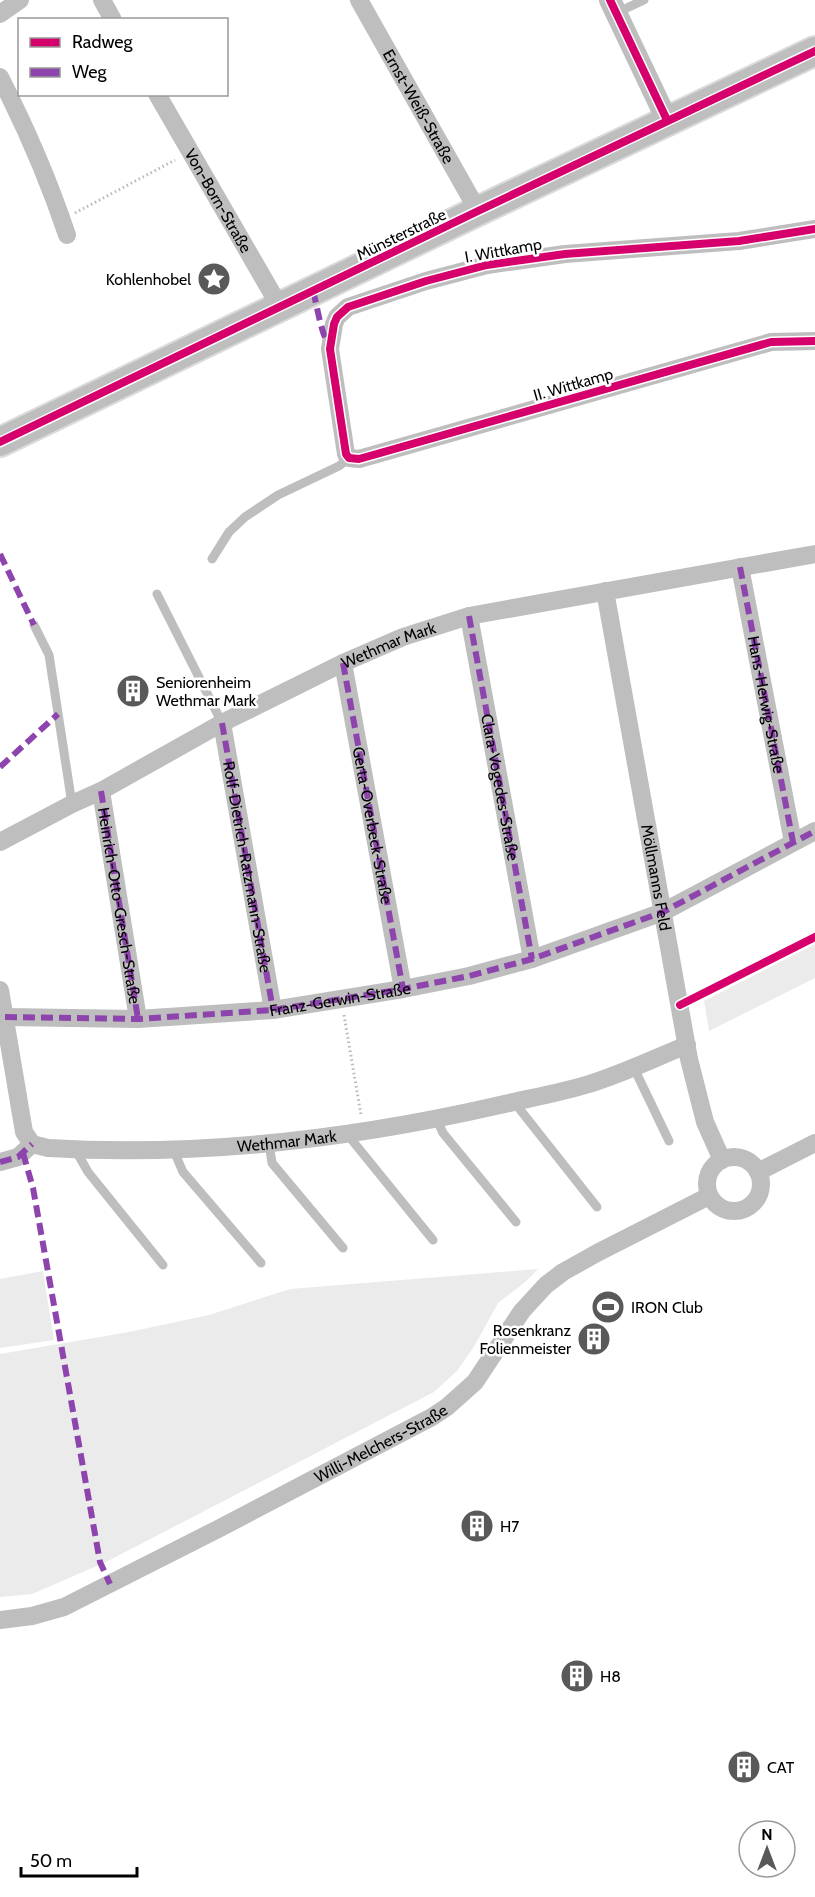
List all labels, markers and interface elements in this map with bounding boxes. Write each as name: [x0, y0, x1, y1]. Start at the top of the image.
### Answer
legend: [18, 18, 228, 96]
text: Radweg: [72, 31, 134, 53]
street label: Ernst-Weiß-Straße: [379, 46, 458, 167]
text: Weg: [72, 61, 108, 83]
street label: Von-Born-Straße: [181, 145, 256, 256]
street label: Münsterstraße: [353, 205, 449, 264]
street label: I. Wittkamp: [463, 234, 543, 267]
place icon: Kohlenhobel: [196, 261, 232, 297]
place label: Kohlenhobel: [106, 270, 191, 289]
street label: II. Wittkamp: [531, 364, 615, 405]
street label: Wethmar Mark: [338, 618, 439, 673]
street label: Hans-Herwig-Straße: [743, 634, 789, 775]
building icon: Seniorenheim Wethmar Mark: [115, 673, 151, 709]
place label: Seniorenheim Wethmar Mark: [156, 673, 257, 710]
street label: Clara-Vogedes-Straße: [477, 712, 523, 862]
street label: Gerta-Overbeck-Straße: [349, 745, 396, 906]
street label: Rolf-Dietrich-Ratzmann-Straße: [219, 760, 275, 974]
street label: Heinrich-Otto-Gresch-Straße: [94, 806, 144, 1005]
street label: Möllmanns Feld: [637, 823, 675, 932]
street label: Franz-Gerwin-Straße: [268, 979, 412, 1020]
street label: Wethmar Mark: [236, 1126, 339, 1156]
sports icon: IRON Club: [590, 1289, 626, 1325]
place label: IRON Club: [631, 1298, 703, 1317]
place label: Rosenkranz Folienmeister: [479, 1321, 572, 1358]
building icon: Rosenkranz Folienmeister: [576, 1321, 612, 1357]
street label: Willi-Melchers-Straße: [311, 1400, 451, 1487]
building icon: H7: [459, 1508, 495, 1544]
place label: H7: [500, 1517, 519, 1536]
building icon: H8: [559, 1658, 595, 1694]
place label: H8: [600, 1667, 621, 1686]
building icon: CAT: [726, 1749, 762, 1785]
place label: CAT: [767, 1758, 795, 1777]
north arrow: [737, 1819, 797, 1879]
text: N: [761, 1825, 773, 1844]
scale bar: [21, 1840, 136, 1878]
text: 50 m: [30, 1850, 72, 1872]

